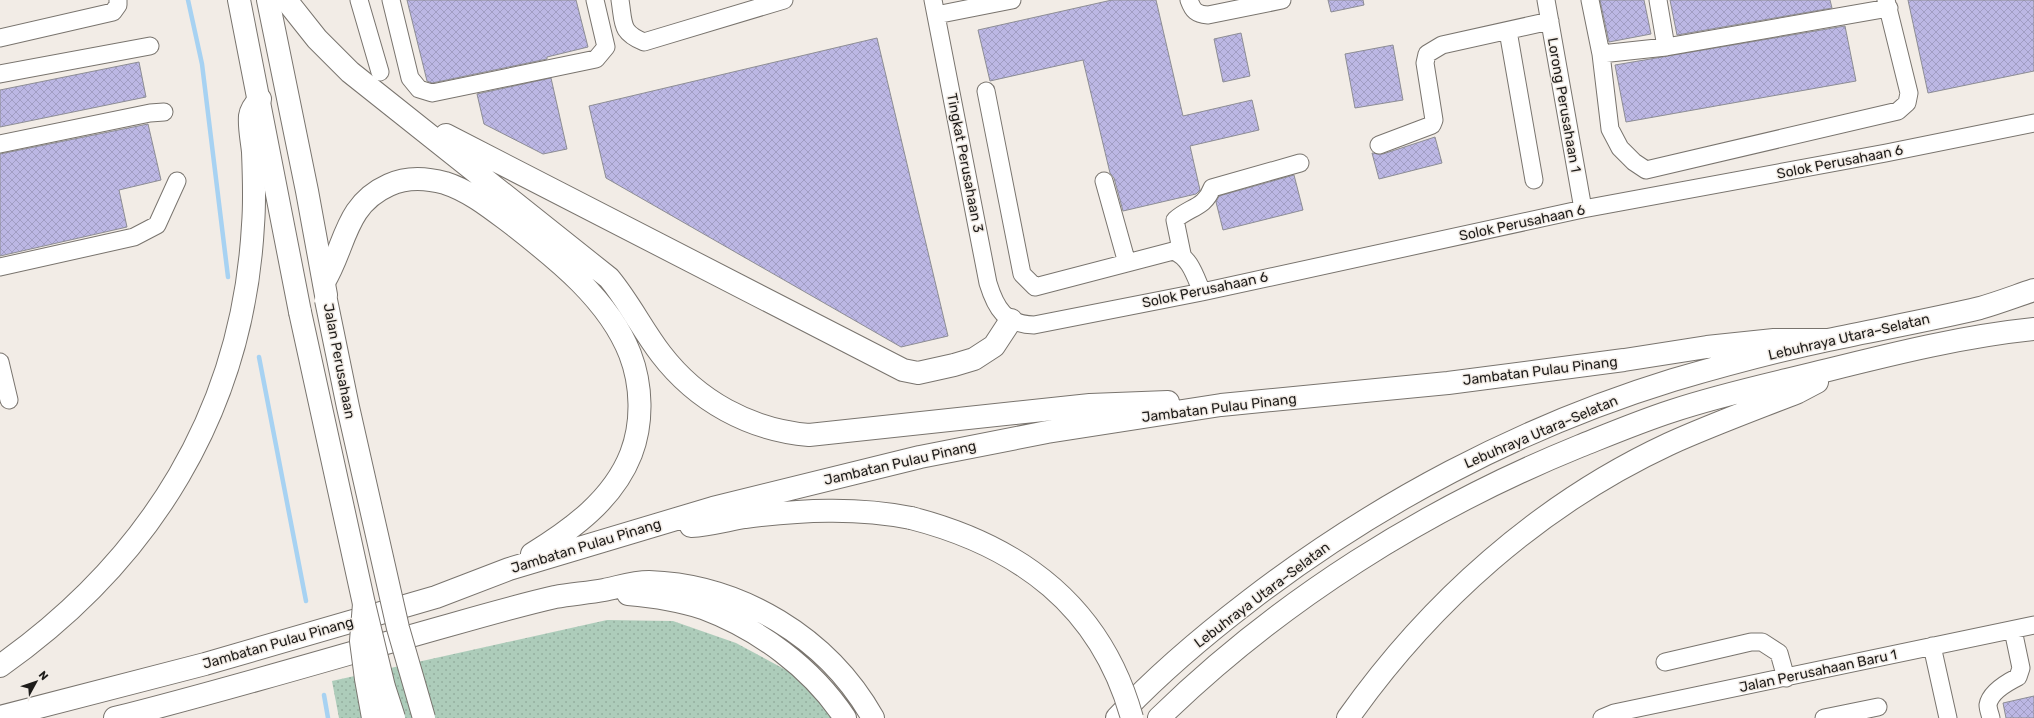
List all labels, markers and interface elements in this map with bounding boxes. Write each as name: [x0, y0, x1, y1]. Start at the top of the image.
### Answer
street label: Lorong Perusahaan 1: [1544, 36, 1584, 174]
street label: Tingkat Perusahaan 3: [943, 92, 987, 234]
street label: Solok Perusahaan 6: [1775, 141, 1905, 183]
street label: Solok Perusahaan 6: [1457, 201, 1587, 245]
street label: Solok Perusahaan 6: [1140, 268, 1270, 312]
street label: Jalan Perusahaan: [319, 302, 359, 420]
street label: Lebuhraya Utara–Selatan: [1767, 310, 1931, 364]
street label: Jambatan Pulau Pinang: [1462, 353, 1618, 389]
street label: Jambatan Pulau Pinang: [1141, 390, 1297, 426]
street label: Lebuhraya Utara–Selatan: [1462, 392, 1620, 472]
street label: Jambatan Pulau Pinang: [822, 437, 978, 489]
street label: Jambatan Pulau Pinang: [509, 515, 663, 577]
street label: Lebuhraya Utara–Selatan: [1191, 538, 1333, 652]
street label: Jambatan Pulau Pinang: [201, 613, 355, 673]
street label: Jalan Perusahaan Baru 1: [1737, 646, 1899, 696]
north arrow: [16, 662, 56, 702]
text: N: [36, 669, 51, 683]

